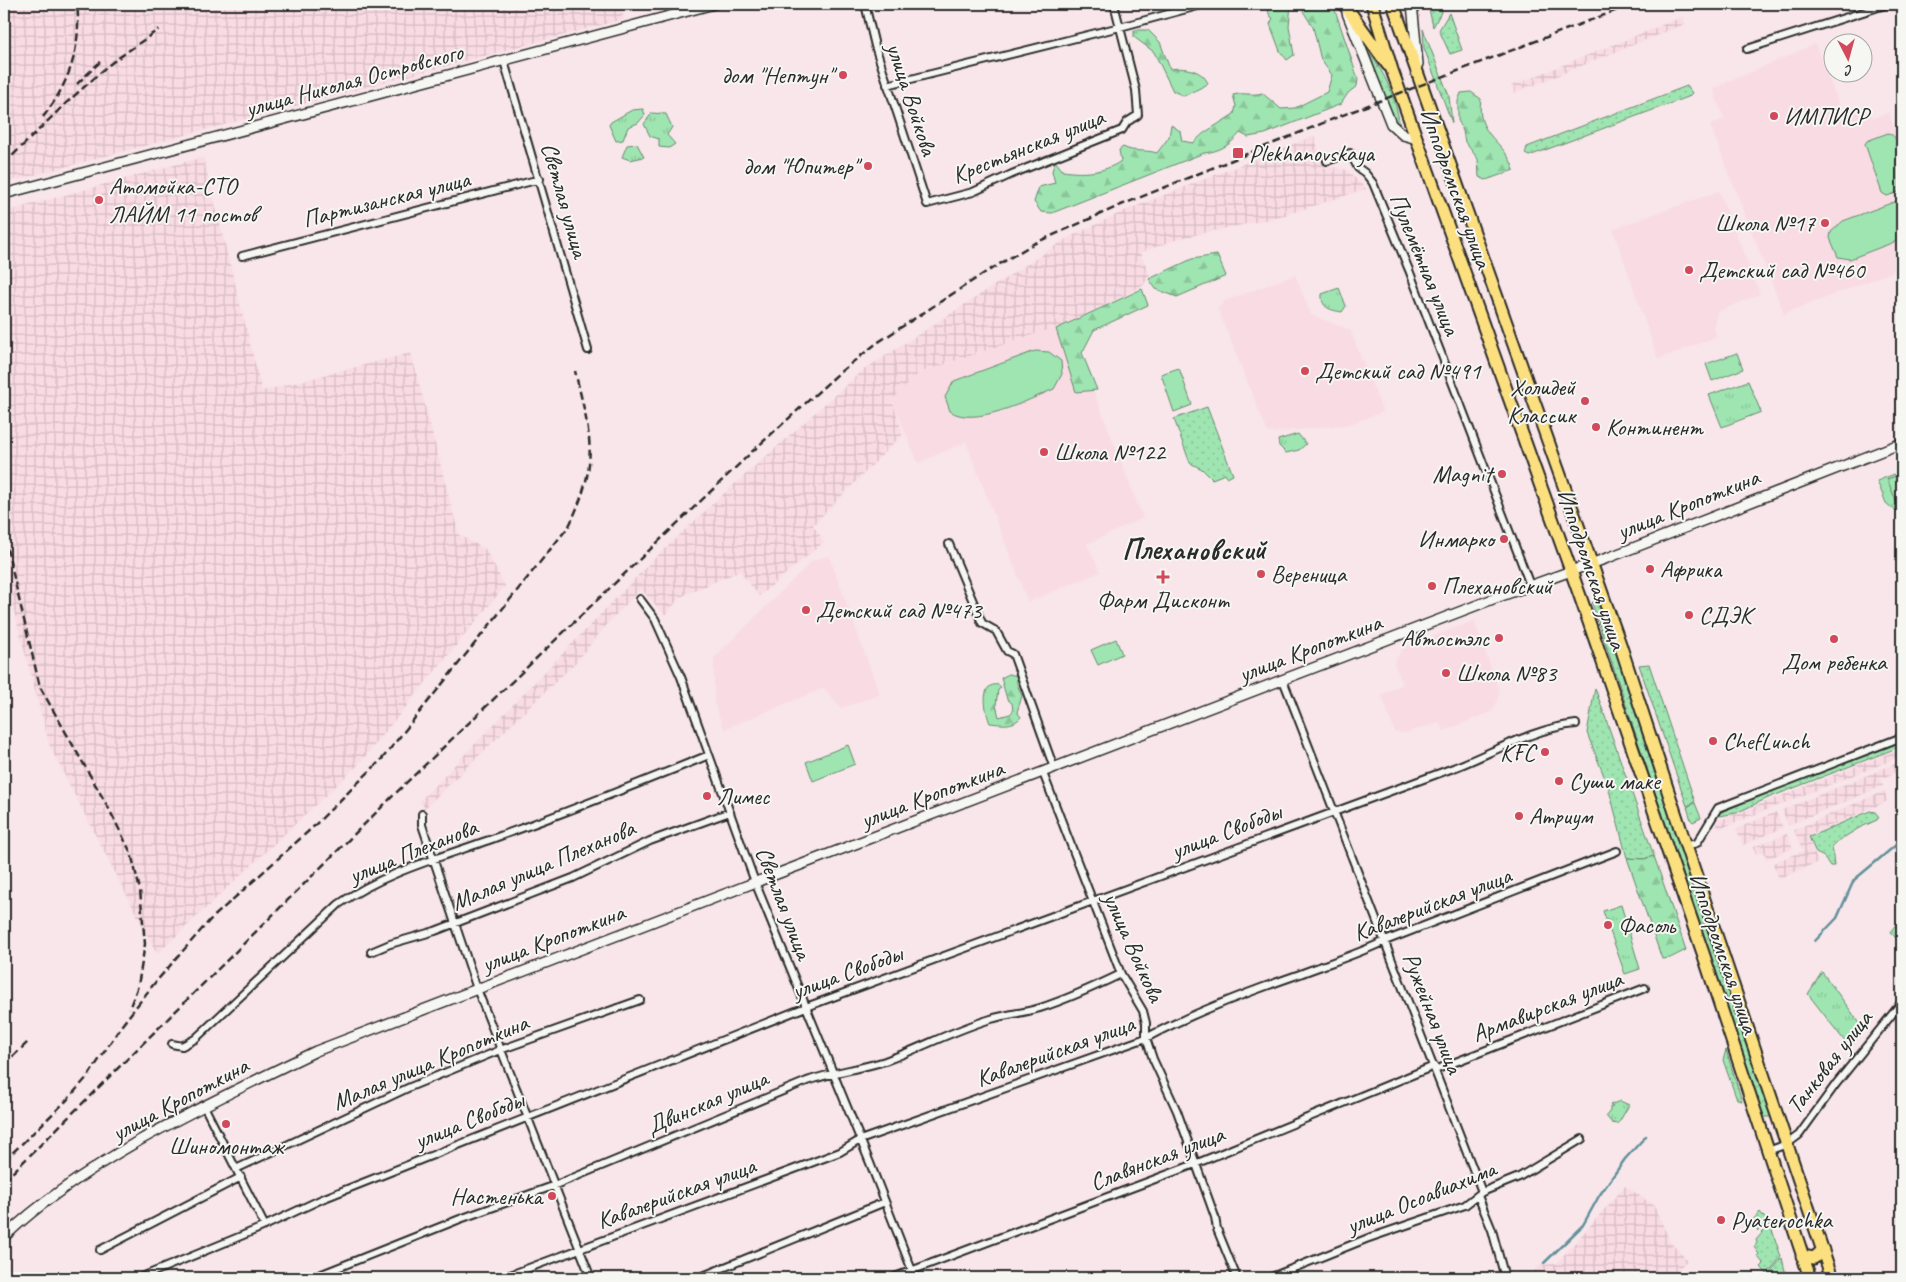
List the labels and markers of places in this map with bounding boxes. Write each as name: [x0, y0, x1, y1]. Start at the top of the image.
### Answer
place label: дом "Нептун": [721, 60, 838, 90]
marker: дом "Нептун": [837, 69, 849, 81]
place label: ИМПИСР: [1784, 101, 1872, 131]
marker: ИМПИСР: [1768, 110, 1780, 122]
place label: Plekhanovskaya: [1249, 138, 1375, 168]
marker: Plekhanovskaya: [1231, 146, 1245, 160]
place label: дом "Юпитер": [743, 151, 863, 181]
marker: дом "Юпитер": [862, 160, 874, 172]
place label: Атомойка-СТО ЛАЙМ 11 постов: [109, 171, 262, 229]
marker: Атомойка-СТО ЛАЙМ 11 постов: [93, 194, 105, 206]
place label: Школа №17: [1715, 208, 1816, 238]
marker: Школа №17: [1819, 217, 1831, 229]
place label: Детский сад №460: [1699, 255, 1867, 285]
marker: Детский сад №460: [1683, 264, 1695, 276]
place label: Детский сад №491: [1315, 356, 1482, 386]
marker: Детский сад №491: [1299, 365, 1311, 377]
place label: Холидей Классик: [1507, 372, 1577, 430]
marker: Холидей Классик: [1579, 395, 1591, 407]
place label: Континент: [1606, 412, 1704, 442]
marker: Континент: [1590, 421, 1602, 433]
place label: Школа №122: [1054, 437, 1167, 467]
marker: Школа №122: [1038, 446, 1050, 458]
place label: Magnit: [1432, 459, 1495, 489]
marker: Magnit: [1496, 468, 1508, 480]
place label: Инмарко: [1418, 524, 1497, 554]
marker: Инмарко: [1498, 533, 1510, 545]
place label: Африка: [1660, 554, 1723, 584]
place label: Вереница: [1271, 559, 1348, 589]
marker: Африка: [1644, 563, 1656, 575]
marker: Вереница: [1255, 568, 1267, 580]
marker: Фарм Дисконт: [1157, 571, 1169, 583]
place label: Плехановский: [1442, 571, 1554, 601]
marker: Плехановский: [1426, 580, 1438, 592]
place label: Фарм Дисконт: [1097, 585, 1230, 615]
place label: Детский сад №473: [816, 595, 984, 625]
place label: СДЭК: [1699, 600, 1757, 630]
marker: Детский сад №473: [800, 604, 812, 616]
marker: СДЭК: [1683, 609, 1695, 621]
place label: Автостэлс: [1401, 623, 1491, 653]
marker: Автостэлс: [1493, 632, 1505, 644]
marker: Дом ребенка: [1828, 633, 1840, 645]
place label: Дом ребенка: [1782, 647, 1888, 677]
place label: Школа №83: [1456, 658, 1558, 688]
marker: Школа №83: [1440, 667, 1452, 679]
place label: ChefLunch: [1723, 726, 1811, 756]
marker: ChefLunch: [1707, 735, 1719, 747]
place label: KFC: [1500, 737, 1537, 767]
marker: KFC: [1539, 746, 1551, 758]
place label: Суши маке: [1569, 766, 1662, 796]
marker: Суши маке: [1553, 775, 1565, 787]
place label: Лимес: [717, 781, 771, 811]
marker: Лимес: [701, 790, 713, 802]
place label: Атриум: [1529, 801, 1593, 831]
marker: Атриум: [1513, 810, 1525, 822]
place label: Фасоль: [1618, 910, 1677, 940]
marker: Фасоль: [1602, 919, 1614, 931]
marker: Шиномонтаж: [220, 1118, 232, 1130]
place label: Шиномонтаж: [169, 1131, 286, 1161]
place label: Настенька: [451, 1181, 544, 1211]
marker: Настенька: [546, 1190, 558, 1202]
place label: Pyaterochka: [1731, 1205, 1834, 1235]
marker: Pyaterochka: [1715, 1214, 1727, 1226]

